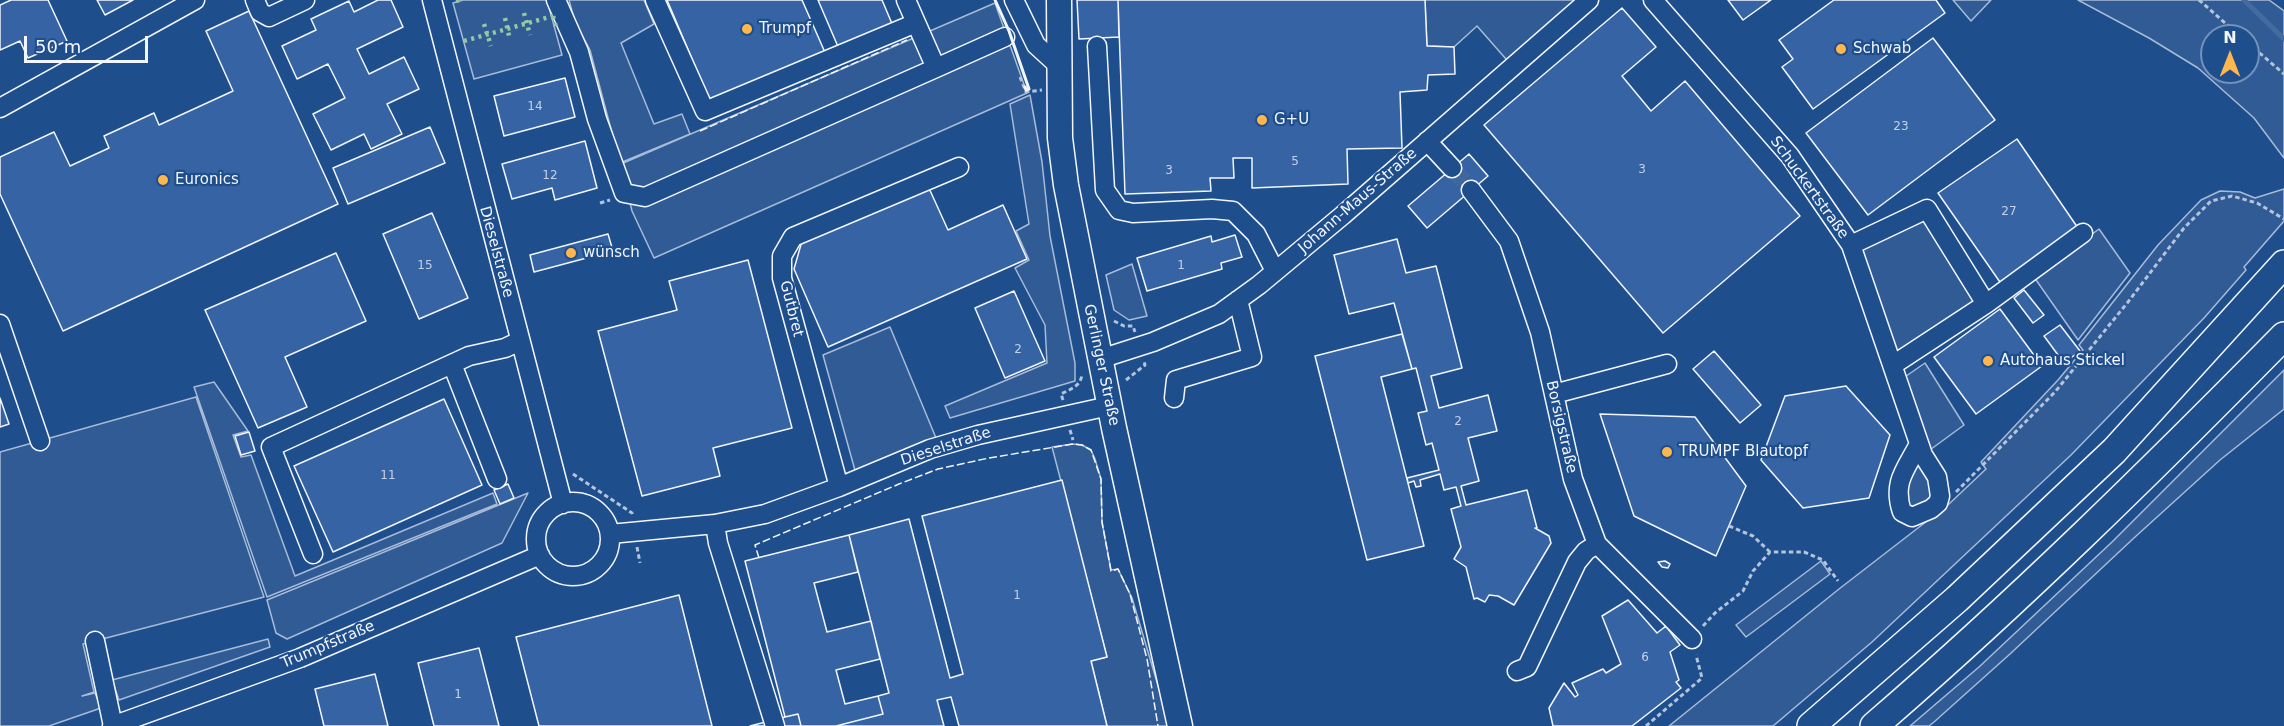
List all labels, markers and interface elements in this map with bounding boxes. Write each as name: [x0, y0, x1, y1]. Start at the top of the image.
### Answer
place label: Trumpf: [759, 20, 811, 38]
marker: Trumpf: [740, 22, 754, 36]
scale bar: [27, 24, 152, 62]
north arrow: [2200, 24, 2260, 84]
text: N: [2223, 28, 2237, 47]
text: 50 m: [35, 36, 81, 57]
place label: Schwab: [1853, 40, 1911, 58]
marker: Schwab: [1834, 42, 1848, 56]
house number: 14: [527, 100, 543, 114]
place label: G+U: [1274, 111, 1309, 129]
marker: G+U: [1255, 113, 1269, 127]
house number: 23: [1893, 120, 1909, 134]
street label: Schuckertstraße: [1766, 133, 1852, 243]
street label: Johann-Maus-Straße: [1295, 145, 1421, 257]
house number: 5: [1291, 155, 1299, 169]
house number: 3: [1638, 163, 1646, 177]
house number: 3: [1165, 164, 1173, 178]
house number: 12: [542, 169, 558, 183]
place label: Euronics: [175, 171, 239, 189]
marker: Euronics: [156, 173, 170, 187]
street label: Dieselstraße: [475, 204, 517, 300]
house number: 27: [2001, 205, 2017, 219]
place label: wünsch: [583, 244, 640, 262]
marker: wünsch: [564, 246, 578, 260]
house number: 15: [417, 259, 433, 273]
house number: 1: [1177, 259, 1185, 273]
street label: Gutbret: [775, 279, 807, 339]
street label: Gerlinger Straße: [1079, 302, 1123, 428]
house number: 2: [1014, 343, 1022, 357]
place label: Autohaus Stickel: [2000, 352, 2125, 370]
marker: Autohaus Stickel: [1981, 354, 1995, 368]
street label: Borsigstraße: [1542, 379, 1580, 475]
house number: 2: [1454, 415, 1462, 429]
street label: Dieselstraße: [899, 424, 993, 470]
place label: TRUMPF Blautopf: [1679, 443, 1808, 461]
marker: TRUMPF Blautopf: [1660, 445, 1674, 459]
house number: 11: [380, 469, 396, 483]
house number: 1: [1013, 589, 1021, 603]
street label: Trumpfstraße: [279, 617, 377, 673]
house number: 6: [1641, 651, 1649, 665]
house number: 1: [454, 688, 462, 702]

